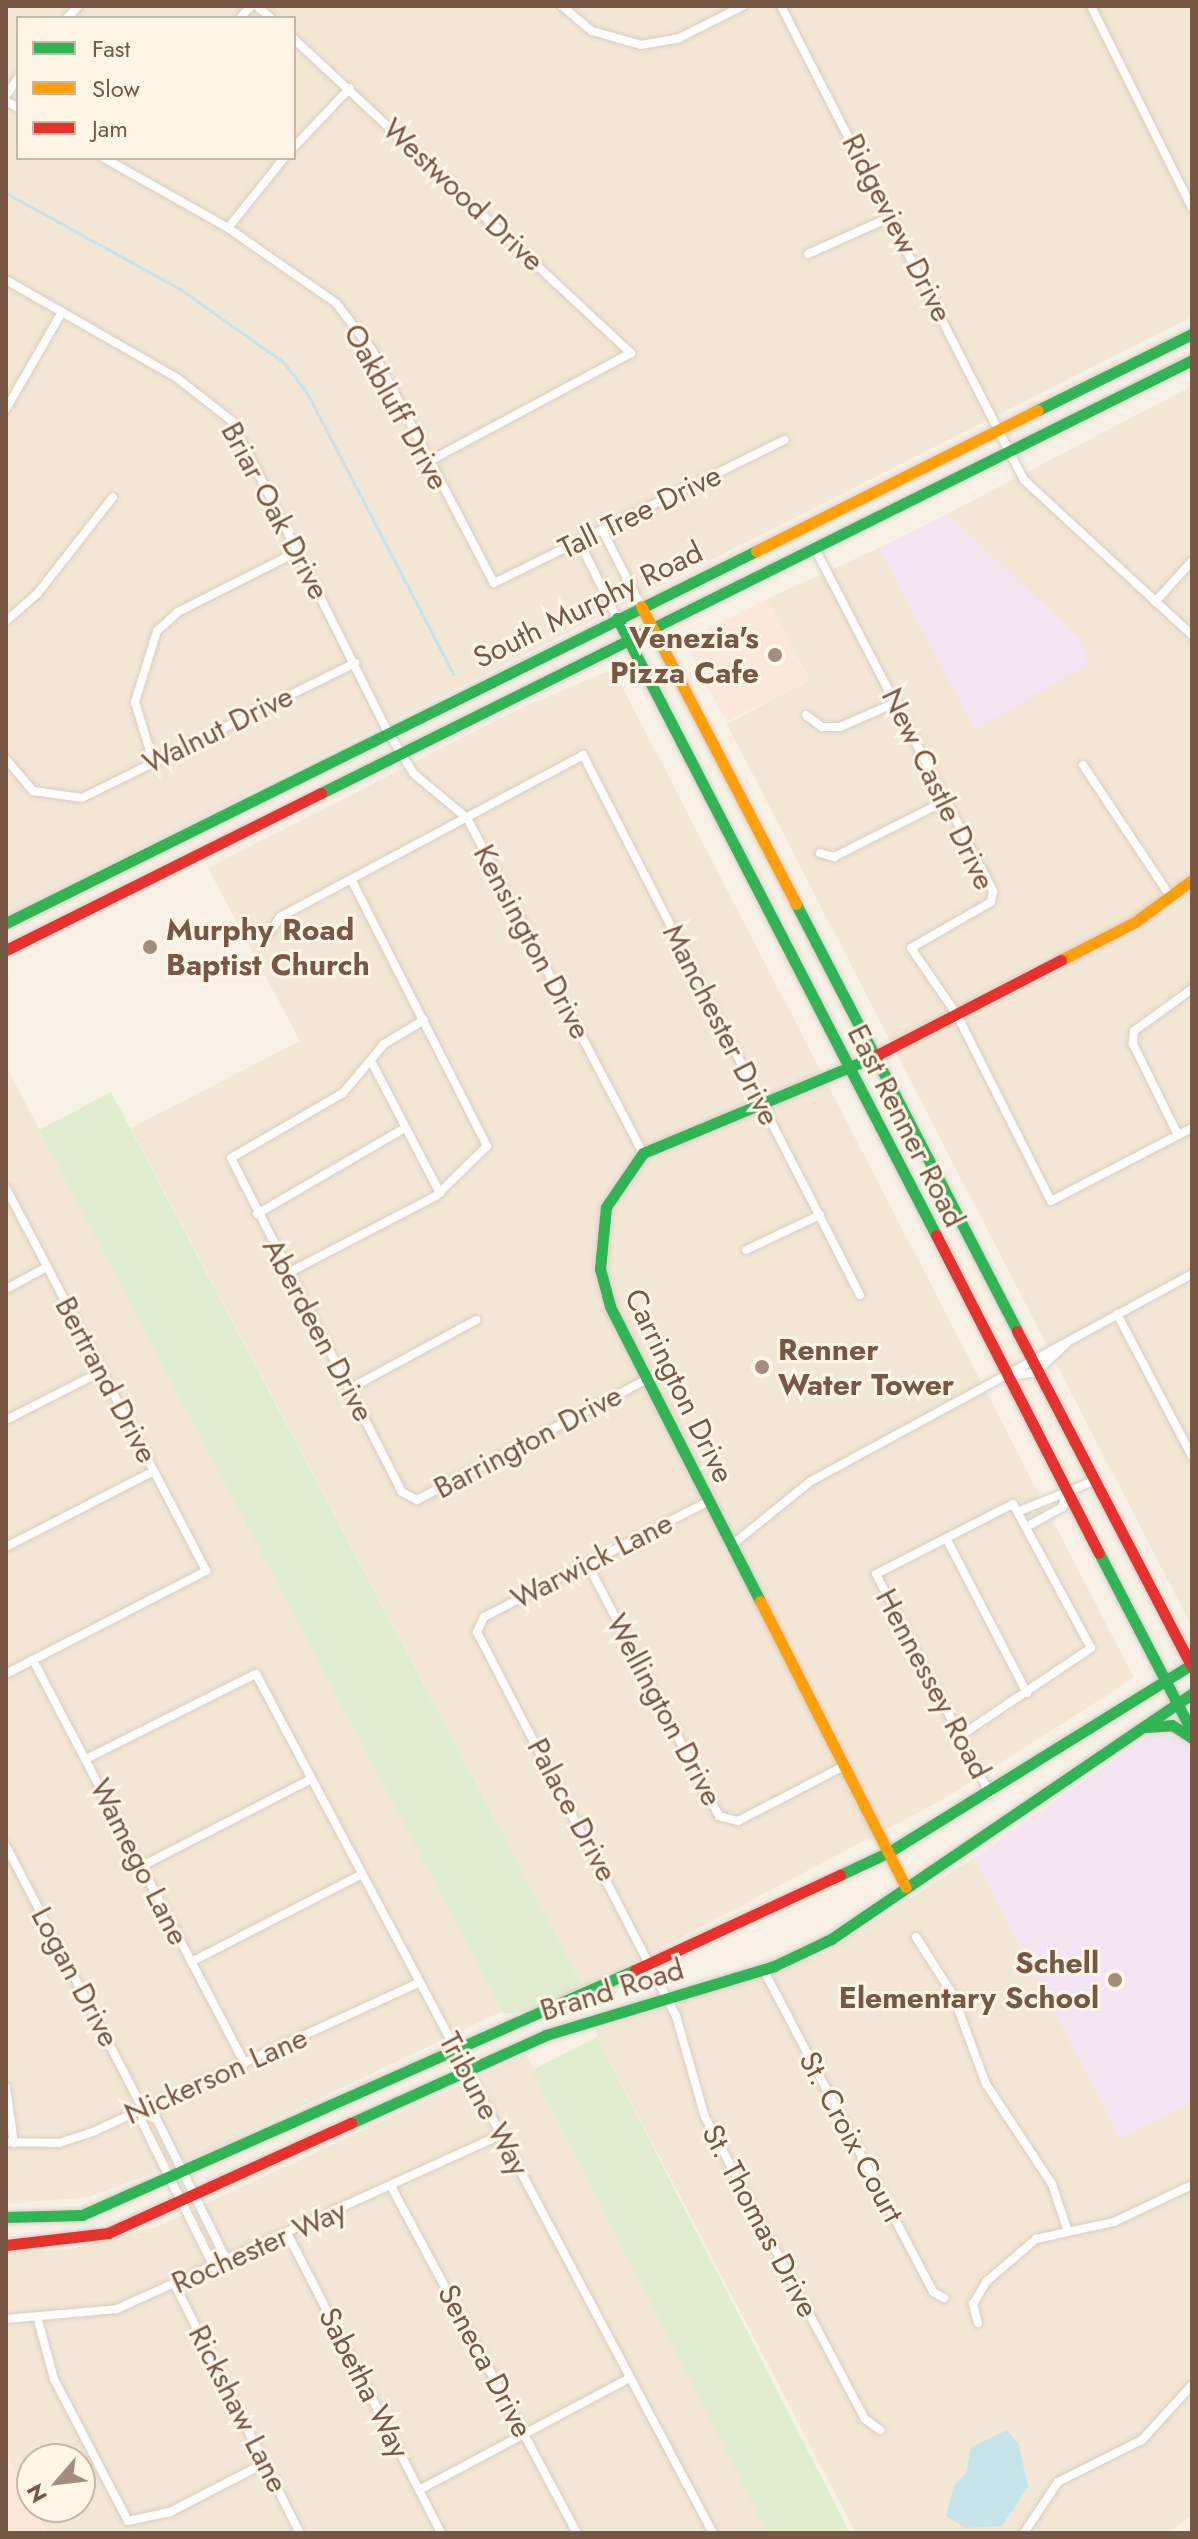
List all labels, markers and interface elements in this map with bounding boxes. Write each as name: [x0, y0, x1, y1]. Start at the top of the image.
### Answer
legend: [16, 16, 296, 160]
text: Fast: [92, 31, 130, 66]
text: Slow: [92, 71, 140, 106]
text: Jam: [92, 111, 128, 146]
street label: Westwood Drive: [375, 111, 551, 279]
street label: Ridgeview Drive: [834, 128, 960, 328]
street label: Oakbluff Drive: [336, 318, 456, 496]
street label: Briar Oak Drive: [213, 416, 337, 606]
street label: Tall Tree Drive: [553, 457, 727, 567]
street label: South Murphy Road: [468, 534, 708, 676]
place label: Venezia's Pizza Cafe: [610, 620, 759, 690]
marker: Venezia's Pizza Cafe: [766, 646, 784, 664]
street label: Walnut Drive: [137, 678, 299, 782]
street label: New Castle Drive: [874, 682, 1002, 896]
street label: Kensington Drive: [466, 839, 598, 1045]
place label: Murphy Road Baptist Church: [166, 912, 370, 982]
street label: Manchester Drive: [655, 918, 787, 1132]
marker: Murphy Road Baptist Church: [141, 938, 159, 956]
street label: East Renner Road: [839, 1019, 973, 1233]
street label: Aberdeen Drive: [255, 1232, 381, 1428]
street label: Carrington Drive: [617, 1283, 741, 1489]
street label: Bertrand Drive: [47, 1291, 165, 1469]
place label: Renner Water Tower: [778, 1332, 954, 1402]
marker: Renner Water Tower: [753, 1358, 771, 1376]
street label: Barrington Drive: [428, 1377, 628, 1507]
street label: Warwick Lane: [505, 1505, 679, 1617]
street label: Hennessey Road: [868, 1583, 998, 1785]
street label: Wellington Drive: [598, 1608, 730, 1812]
street label: Palace Drive: [519, 1732, 625, 1888]
street label: Wamego Lane: [82, 1773, 196, 1951]
street label: Logan Drive: [23, 1901, 127, 2053]
place label: Schell Elementary School: [839, 1945, 1099, 2016]
street label: Brand Road: [536, 1951, 688, 2029]
marker: Schell Elementary School: [1106, 1971, 1124, 1989]
street label: Nickerson Lane: [119, 2020, 313, 2132]
street label: Tribune Way: [431, 2026, 537, 2182]
street label: St. Croix Court: [791, 2046, 911, 2228]
street label: St. Thomas Drive: [694, 2118, 826, 2324]
street label: Rochester Way: [166, 2193, 352, 2301]
street label: Seneca Drive: [430, 2279, 540, 2443]
street label: Sabetha Way: [311, 2302, 417, 2464]
street label: Rickshaw Lane: [180, 2319, 296, 2499]
north arrow: [16, 2443, 96, 2523]
text: N: [18, 2478, 55, 2509]

